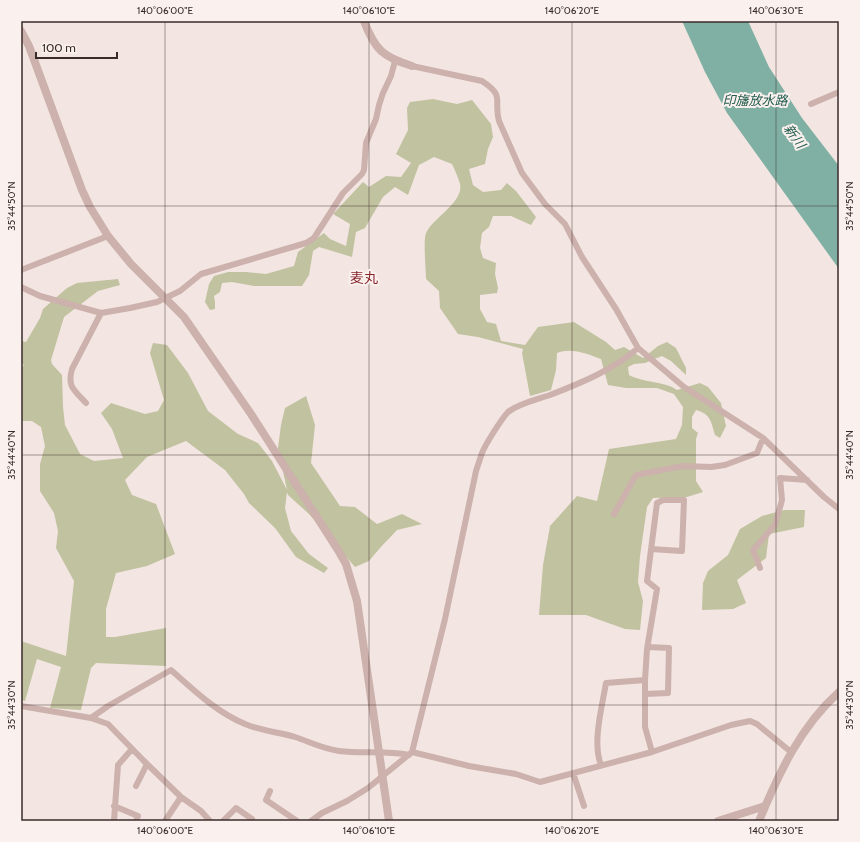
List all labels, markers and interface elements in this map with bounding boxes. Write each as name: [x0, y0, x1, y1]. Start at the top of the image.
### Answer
text: 140°06'00"E: [137, 4, 193, 17]
text: 140°06'10"E: [343, 4, 396, 17]
text: 140°06'20"E: [545, 4, 600, 17]
text: 140°06'30"E: [749, 4, 804, 17]
scale bar: [36, 34, 117, 60]
text: 100 m: [42, 40, 76, 55]
water label: 印旛放水路: [722, 92, 788, 108]
water label: 新川: [781, 121, 810, 153]
text: 35°44'50"N: [5, 181, 18, 231]
text: 35°44'50"N: [843, 181, 856, 231]
district label: 麦丸: [350, 269, 378, 287]
text: 35°44'40"N: [5, 430, 18, 480]
text: 35°44'40"N: [843, 430, 856, 480]
text: 35°44'30"N: [5, 680, 18, 730]
text: 35°44'30"N: [843, 680, 856, 730]
text: 140°06'00"E: [137, 824, 193, 837]
text: 140°06'10"E: [343, 824, 396, 837]
text: 140°06'20"E: [545, 824, 600, 837]
text: 140°06'30"E: [749, 824, 804, 837]

